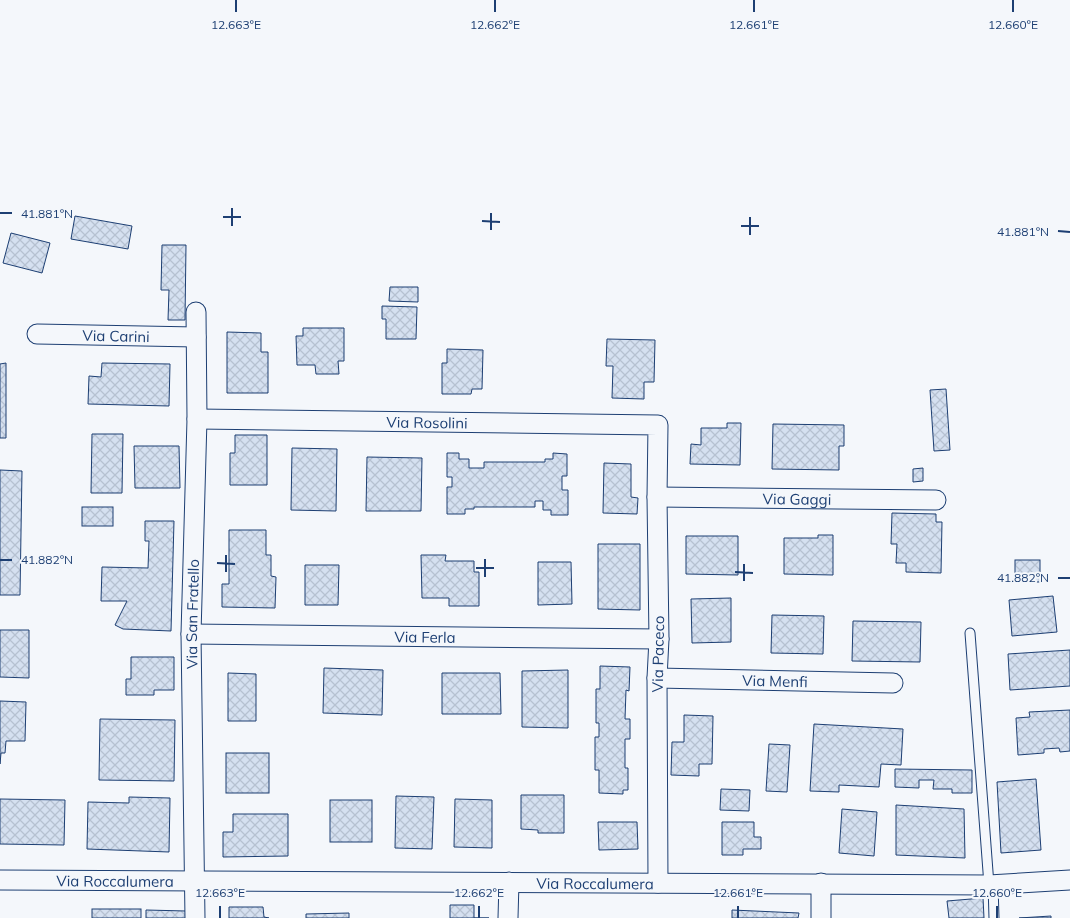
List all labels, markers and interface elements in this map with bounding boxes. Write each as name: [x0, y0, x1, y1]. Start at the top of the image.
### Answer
text: 12.663°E: [211, 17, 261, 32]
text: 12.662°E: [470, 17, 520, 32]
text: 12.661°E: [729, 17, 779, 32]
text: 12.660°E: [988, 17, 1038, 32]
text: 41.881°N: [21, 206, 73, 221]
text: 41.881°N: [997, 224, 1049, 239]
street label: Via Carini: [82, 325, 150, 346]
street label: Via Rosolini: [386, 412, 468, 432]
street label: Via Gaggi: [763, 489, 831, 508]
text: 41.882°N: [21, 552, 73, 567]
street label: Via San Fratello: [181, 559, 203, 669]
text: 41.882°N: [997, 570, 1049, 585]
street label: Via Paceco: [648, 616, 668, 692]
street label: Via Ferla: [394, 627, 456, 646]
street label: Via Menfi: [742, 670, 808, 691]
street label: Via Roccalumera: [56, 871, 174, 890]
street label: Via Roccalumera: [536, 873, 654, 893]
text: 12.663°E: [195, 885, 245, 900]
text: 12.662°E: [454, 885, 504, 900]
text: 12.661°E: [713, 885, 763, 900]
text: 12.660°E: [972, 885, 1022, 900]

